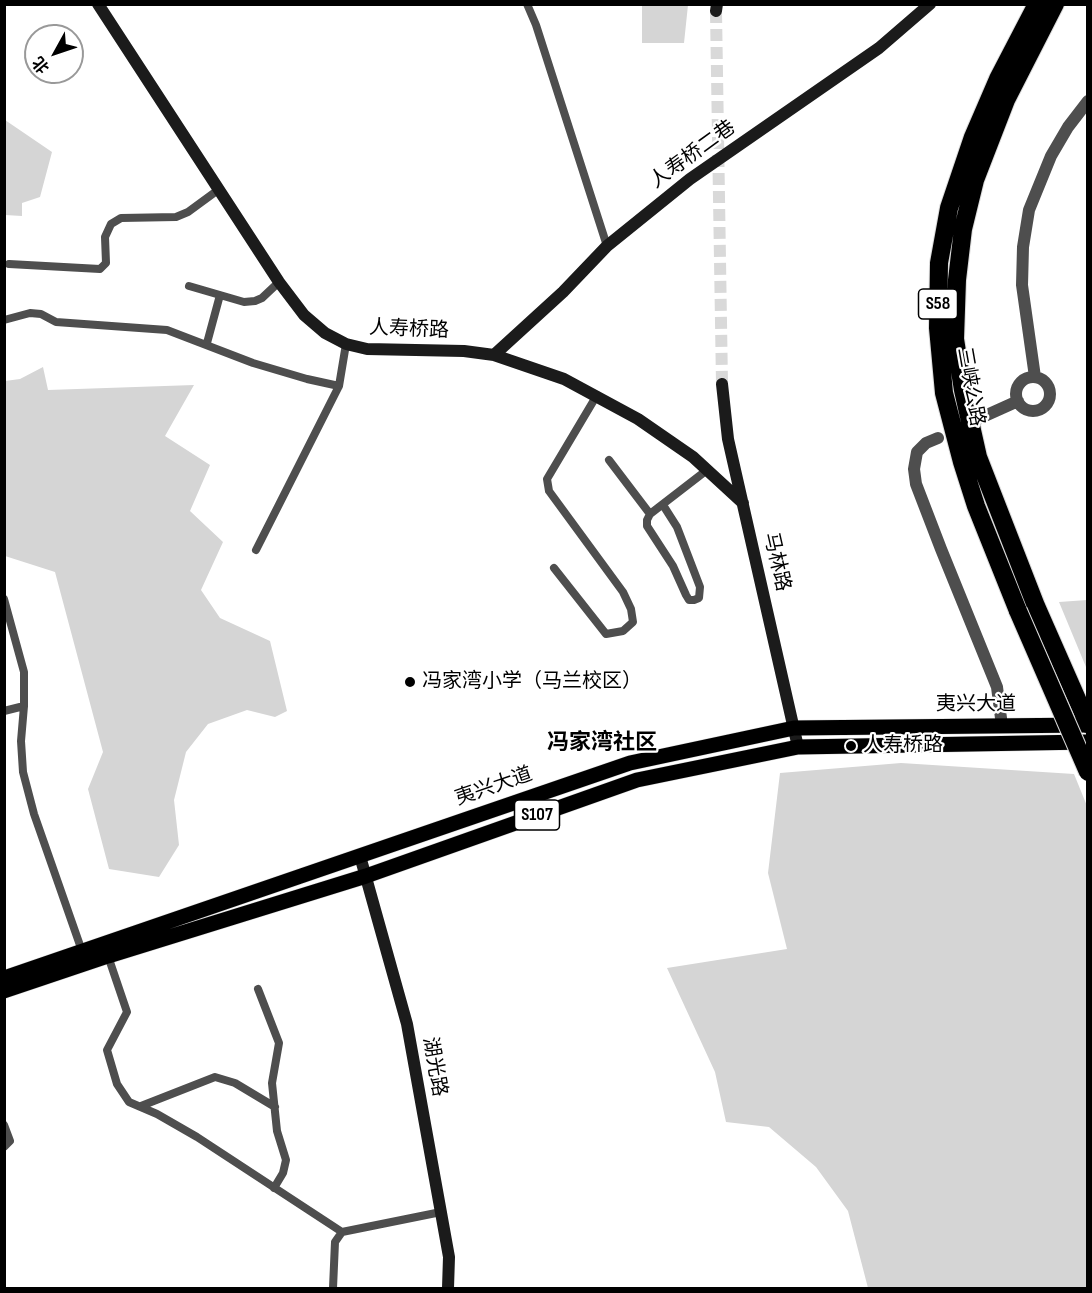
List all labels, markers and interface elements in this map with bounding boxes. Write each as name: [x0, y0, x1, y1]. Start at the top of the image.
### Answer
north arrow: [24, 24, 84, 84]
text: 北: [29, 52, 54, 77]
street label: 人寿桥二巷: [645, 116, 741, 194]
road number: S58: [918, 289, 958, 319]
street label: 人寿桥路: [369, 317, 449, 343]
street label: 三峡公路: [951, 346, 989, 428]
street label: 马林路: [758, 530, 794, 594]
place label: 冯家湾小学（马兰校区）: [422, 670, 642, 694]
marker: 冯家湾小学（马兰校区）: [403, 675, 417, 689]
street label: 夷兴大道: [936, 693, 1016, 717]
district label: 冯家湾社区: [547, 730, 657, 756]
place label: 人寿桥路: [863, 734, 943, 758]
marker: 人寿桥路: [844, 739, 858, 753]
street label: 夷兴大道: [452, 763, 536, 811]
road number: S107: [514, 800, 560, 830]
street label: 湖光路: [417, 1035, 451, 1099]

